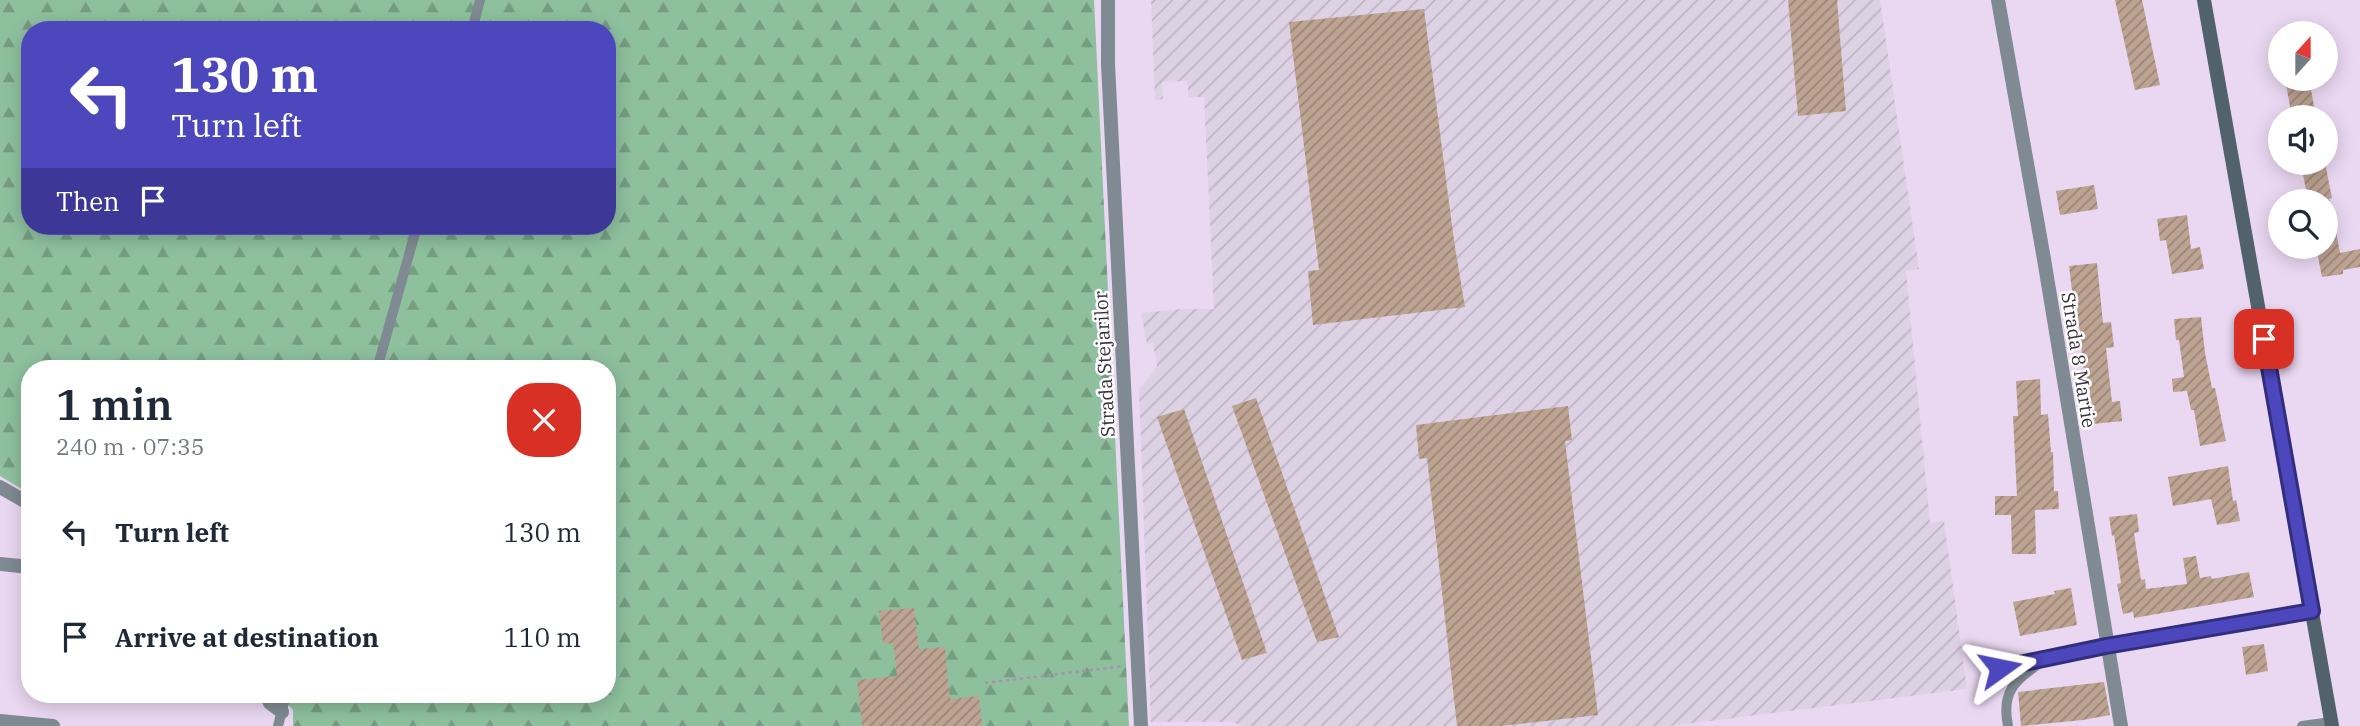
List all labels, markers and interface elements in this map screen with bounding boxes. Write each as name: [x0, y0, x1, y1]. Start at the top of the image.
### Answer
north arrow: [2268, 21, 2338, 91]
map controls: [2268, 21, 2338, 259]
text: 130 m: [171, 42, 318, 105]
icon: left: [56, 49, 147, 140]
text: Turn left: [171, 104, 302, 146]
button: sound: [2268, 105, 2338, 175]
icon: arrive: [134, 182, 172, 220]
text: Then: [56, 184, 120, 218]
button: search: [2268, 189, 2338, 259]
street label: Strada Stejarilor: [1088, 290, 1120, 438]
street label: Strada 8 Martie: [2056, 290, 2102, 430]
pin: [2234, 309, 2294, 369]
icon: arrive: [2245, 320, 2283, 358]
text: 1 min: [56, 377, 173, 432]
button: close: [507, 383, 581, 457]
text: 240 m · 07:35: [56, 431, 205, 461]
icon: left: [56, 513, 94, 551]
text: Turn left: [115, 515, 229, 549]
text: 130 m: [503, 515, 581, 549]
icon: arrive: [56, 618, 94, 656]
text: Arrive at destination: [115, 620, 379, 654]
text: 110 m: [503, 620, 581, 654]
position arrow: [1963, 631, 2037, 705]

